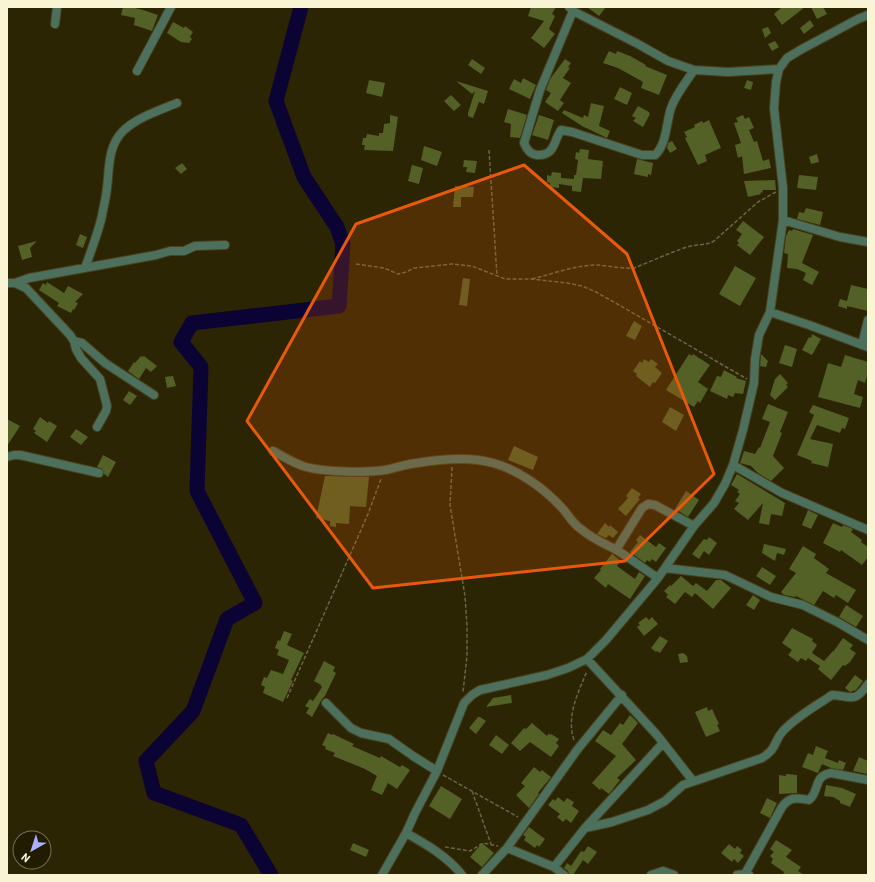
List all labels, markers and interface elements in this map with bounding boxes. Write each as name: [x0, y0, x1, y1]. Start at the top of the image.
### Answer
north arrow: [12, 830, 52, 870]
text: N: [18, 851, 32, 866]

